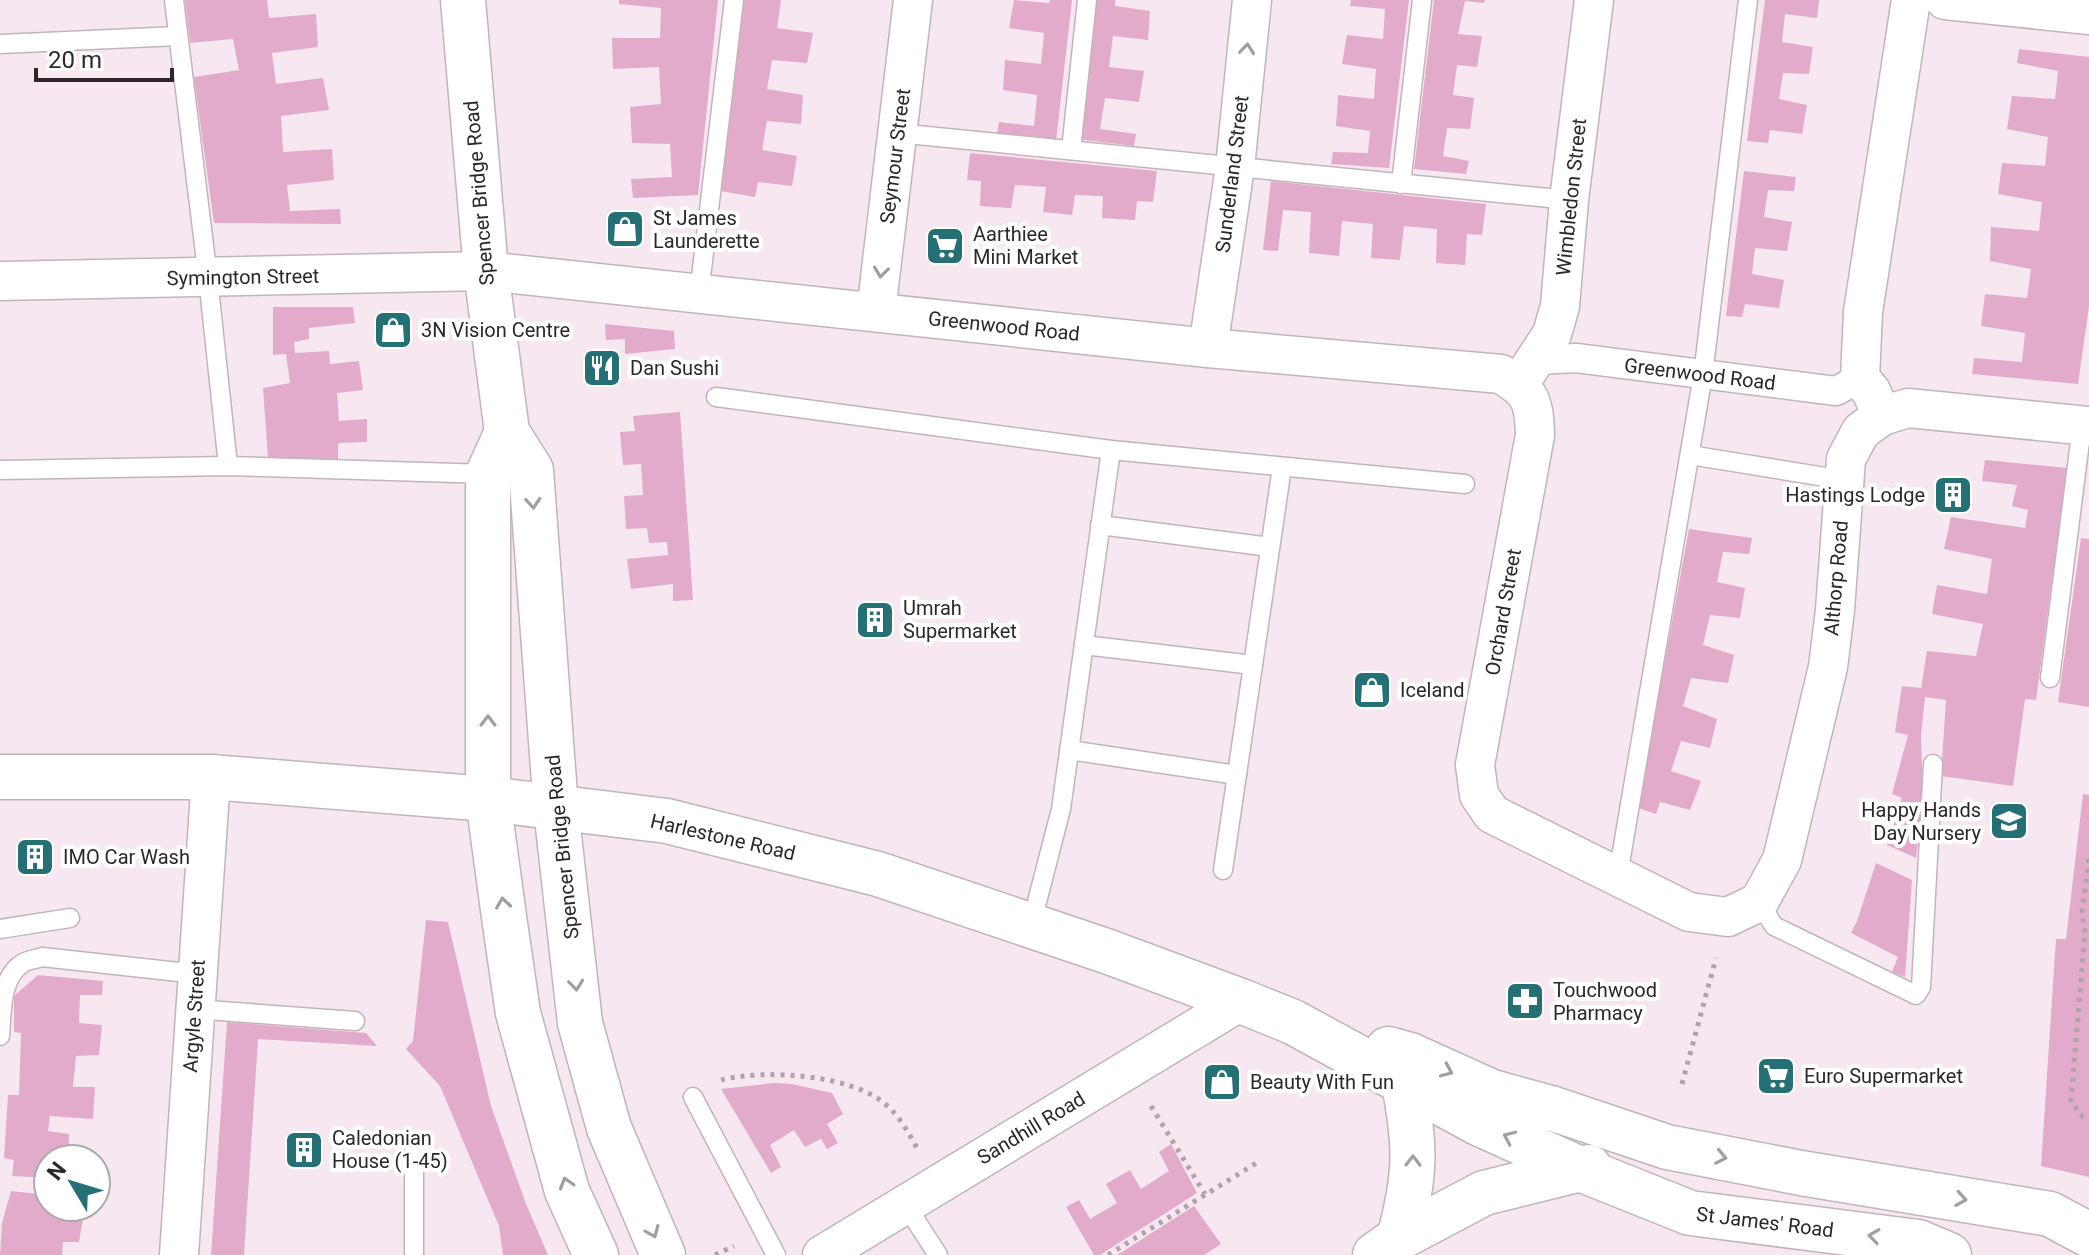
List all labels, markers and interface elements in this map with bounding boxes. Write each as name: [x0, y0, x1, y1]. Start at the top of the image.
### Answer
scale bar: [36, 32, 172, 82]
one-way arrow: [1238, 42, 1255, 55]
text: 20 m: [48, 46, 102, 74]
street label: Seymour Street: [875, 87, 915, 225]
street label: Sunderland Street: [1210, 94, 1254, 254]
street label: Spencer Bridge Road: [459, 99, 499, 287]
street label: Wimbledon Street: [1551, 117, 1591, 277]
place label: St James Launderette: [653, 206, 760, 253]
shop icon: St James Launderette: [604, 208, 646, 250]
place label: Aarthiee Mini Market: [973, 222, 1078, 269]
supermarket icon: Aarthiee Mini Market: [924, 225, 966, 267]
street label: Symington Street: [167, 264, 319, 290]
one-way arrow: [873, 265, 890, 279]
street label: Greenwood Road: [927, 306, 1081, 346]
shop icon: 3N Vision Centre: [372, 309, 414, 351]
place label: 3N Vision Centre: [421, 318, 570, 342]
restaurant icon: Dan Sushi: [581, 347, 623, 389]
street label: Greenwood Road: [1623, 353, 1777, 395]
place label: Dan Sushi: [630, 356, 719, 380]
building icon: Hastings Lodge: [1932, 474, 1974, 516]
place label: Hastings Lodge: [1785, 483, 1925, 507]
one-way arrow: [524, 497, 541, 510]
street label: Althorp Road: [1819, 519, 1853, 637]
street label: Orchard Street: [1480, 547, 1526, 677]
place label: Umrah Supermarket: [903, 596, 1017, 643]
building icon: Umrah Supermarket: [854, 599, 896, 641]
shop icon: Iceland: [1351, 669, 1393, 711]
place label: Iceland: [1400, 678, 1465, 702]
one-way arrow: [479, 714, 497, 727]
street label: Spencer Bridge Road: [540, 753, 584, 941]
place label: Happy Hands Day Nursery: [1861, 798, 1982, 845]
school or university icon: Happy Hands Day Nursery: [1988, 800, 2030, 842]
street label: Harlestone Road: [648, 809, 798, 865]
building icon: IMO Car Wash: [14, 836, 56, 878]
place label: IMO Car Wash: [63, 845, 190, 869]
one-way arrow: [494, 896, 511, 909]
street label: Argyle Street: [178, 959, 210, 1073]
place label: Touchwood Pharmacy: [1553, 978, 1657, 1025]
one-way arrow: [568, 979, 585, 992]
pharmacy icon: Touchwood Pharmacy: [1504, 980, 1546, 1022]
supermarket icon: Euro Supermarket: [1755, 1055, 1797, 1097]
shop icon: Beauty With Fun: [1201, 1061, 1243, 1103]
one-way arrow: [1439, 1062, 1453, 1078]
place label: Euro Supermarket: [1804, 1064, 1963, 1088]
place label: Beauty With Fun: [1250, 1070, 1394, 1094]
street label: Sandhill Road: [973, 1086, 1089, 1170]
place label: Caledonian House (1-45): [332, 1126, 448, 1173]
building icon: Caledonian House (1-45): [283, 1129, 325, 1171]
one-way arrow: [1503, 1131, 1517, 1147]
north arrow: [32, 1143, 112, 1223]
one-way arrow: [1714, 1148, 1728, 1165]
one-way arrow: [1405, 1154, 1422, 1167]
text: N: [42, 1157, 71, 1185]
one-way arrow: [559, 1177, 575, 1191]
one-way arrow: [1954, 1190, 1967, 1207]
street label: St James' Road: [1695, 1202, 1835, 1242]
one-way arrow: [644, 1224, 660, 1238]
one-way arrow: [1867, 1228, 1881, 1245]

